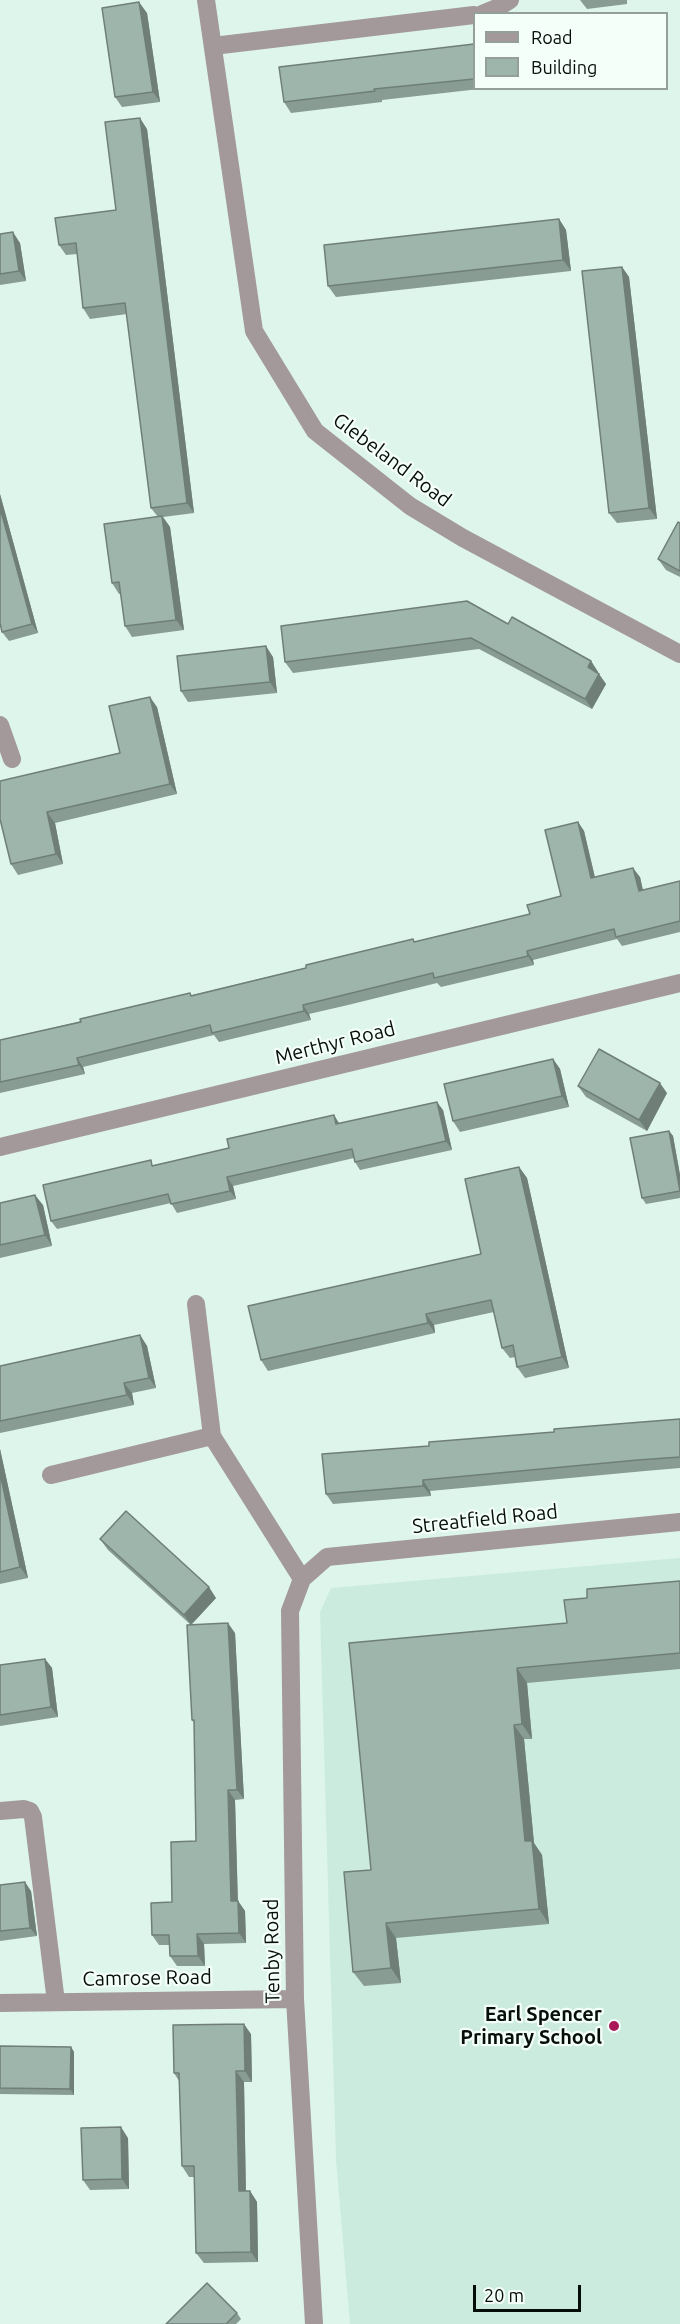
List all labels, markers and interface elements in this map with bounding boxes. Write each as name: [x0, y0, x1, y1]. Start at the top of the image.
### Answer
legend: [473, 12, 668, 90]
text: Road: [531, 27, 573, 47]
text: Building: [531, 57, 597, 77]
street label: Glebeland Road: [328, 408, 456, 512]
street label: Merthyr Road: [272, 1016, 398, 1070]
street label: Streatfield Road: [411, 1499, 559, 1539]
street label: Tenby Road: [259, 1898, 285, 2004]
street label: Camrose Road: [82, 1965, 212, 1991]
place label: Earl Spencer Primary School: [460, 2002, 602, 2049]
marker: Earl Spencer Primary School: [607, 2019, 621, 2033]
scale bar: [476, 2273, 584, 2311]
text: 20 m: [484, 2285, 524, 2305]

